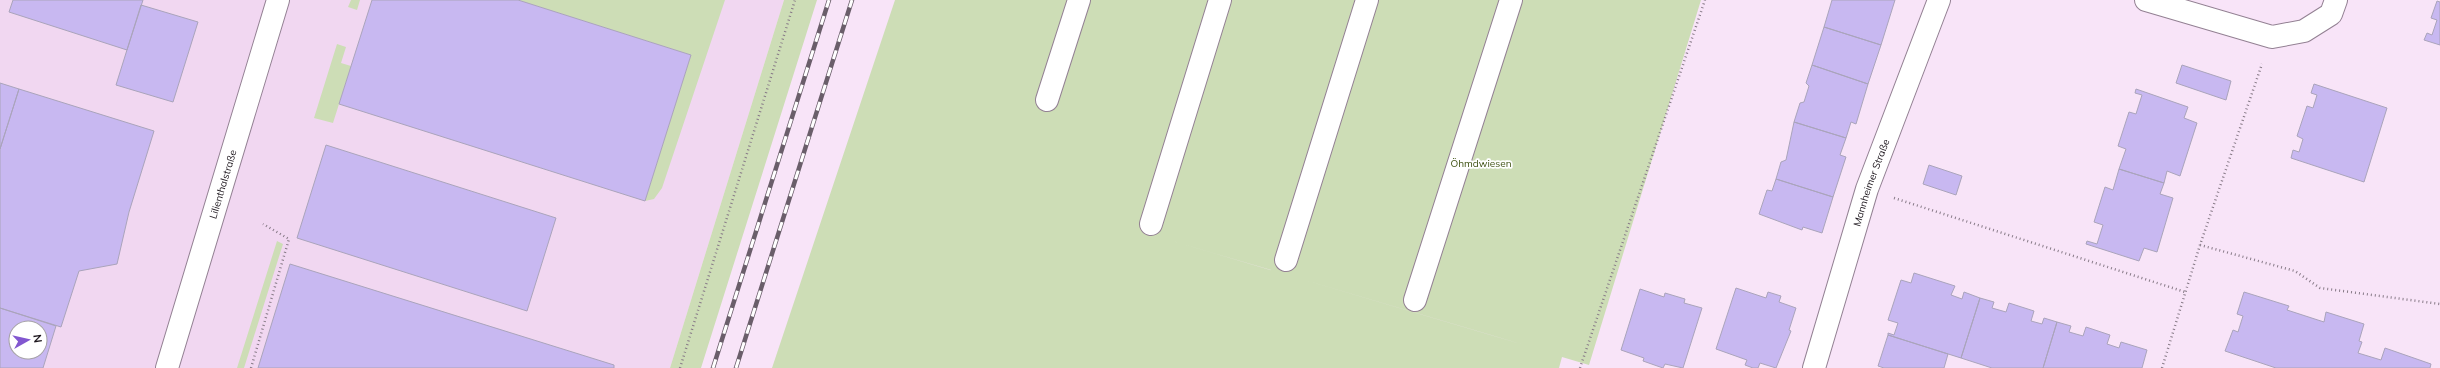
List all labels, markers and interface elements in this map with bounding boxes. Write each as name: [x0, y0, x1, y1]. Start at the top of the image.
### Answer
street label: Mannheimer Straße: [1850, 137, 1892, 228]
street label: Lilienthalstraße: [206, 148, 239, 220]
park label: Öhmdwiesen: [1450, 157, 1512, 170]
north arrow: [8, 320, 48, 360]
text: N: [30, 334, 45, 344]

